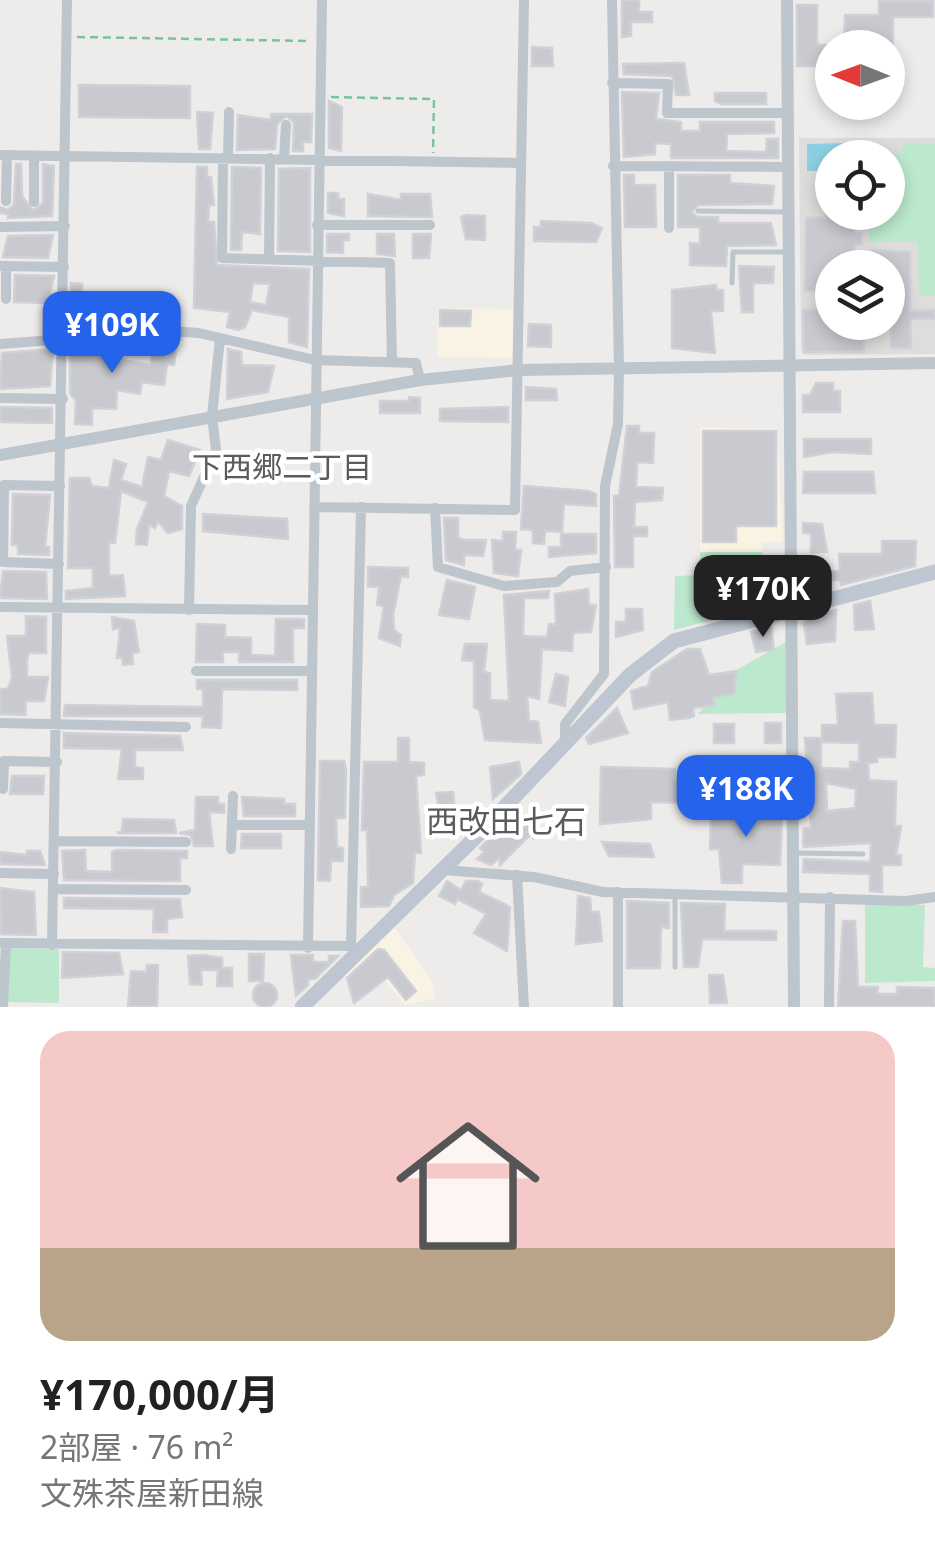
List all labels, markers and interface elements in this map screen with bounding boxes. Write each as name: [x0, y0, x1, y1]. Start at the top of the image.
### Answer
north arrow: [815, 30, 905, 120]
map controls: [815, 30, 905, 340]
button: locate: [815, 140, 905, 230]
button: layers: [815, 250, 905, 340]
pin: ¥109K: [42, 291, 182, 376]
text: ¥109K: [65, 302, 159, 345]
district label: 下西郷二丁目: [192, 446, 372, 487]
pin: ¥170K: [693, 555, 833, 640]
text: ¥170K: [716, 566, 810, 609]
pin: ¥188K: [676, 755, 816, 840]
text: ¥188K: [699, 766, 793, 809]
district label: 西改田七石: [426, 799, 586, 842]
icon: home: [378, 1096, 558, 1276]
text: ¥170,000/月: [40, 1365, 280, 1422]
text: 2部屋 · 76 m²: [40, 1425, 234, 1468]
text: 文殊茶屋新田線: [40, 1471, 264, 1514]

